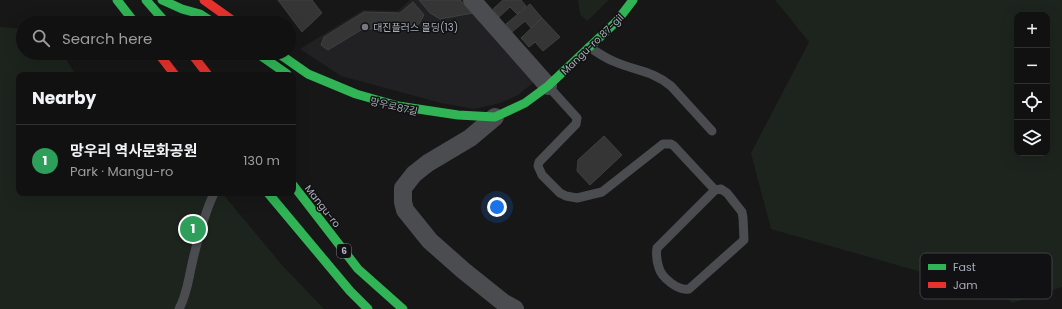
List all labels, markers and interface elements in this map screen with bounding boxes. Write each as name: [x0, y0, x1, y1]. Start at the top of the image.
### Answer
street label: Mangu-ro 87-gil: [558, 10, 627, 78]
map controls: [1014, 12, 1050, 156]
button: +: [1014, 12, 1050, 48]
search box: [16, 16, 296, 60]
place label: 대진플러스 몰딩(13): [373, 20, 458, 35]
marker: 대진플러스 몰딩(13): [360, 22, 370, 32]
icon: search: [30, 27, 52, 49]
text: Search here: [62, 28, 152, 49]
button: −: [1014, 48, 1050, 84]
button: locate: [1014, 84, 1050, 120]
text: Nearby: [32, 86, 96, 110]
street label: 망우로87길: [369, 94, 419, 119]
button: layers: [1014, 120, 1050, 156]
text: 망우리 역사문화공원: [70, 140, 197, 161]
text: 1: [43, 151, 47, 170]
text: 130 m: [243, 151, 280, 170]
text: Park · Mangu-ro: [70, 162, 173, 181]
street label: Mangu-ro: [301, 182, 344, 231]
your location: [487, 197, 507, 217]
pin: 1: [180, 214, 206, 244]
road number: 6: [337, 244, 351, 258]
legend: [920, 253, 1052, 299]
text: Fast: [953, 259, 976, 275]
text: Jam: [953, 277, 978, 293]

